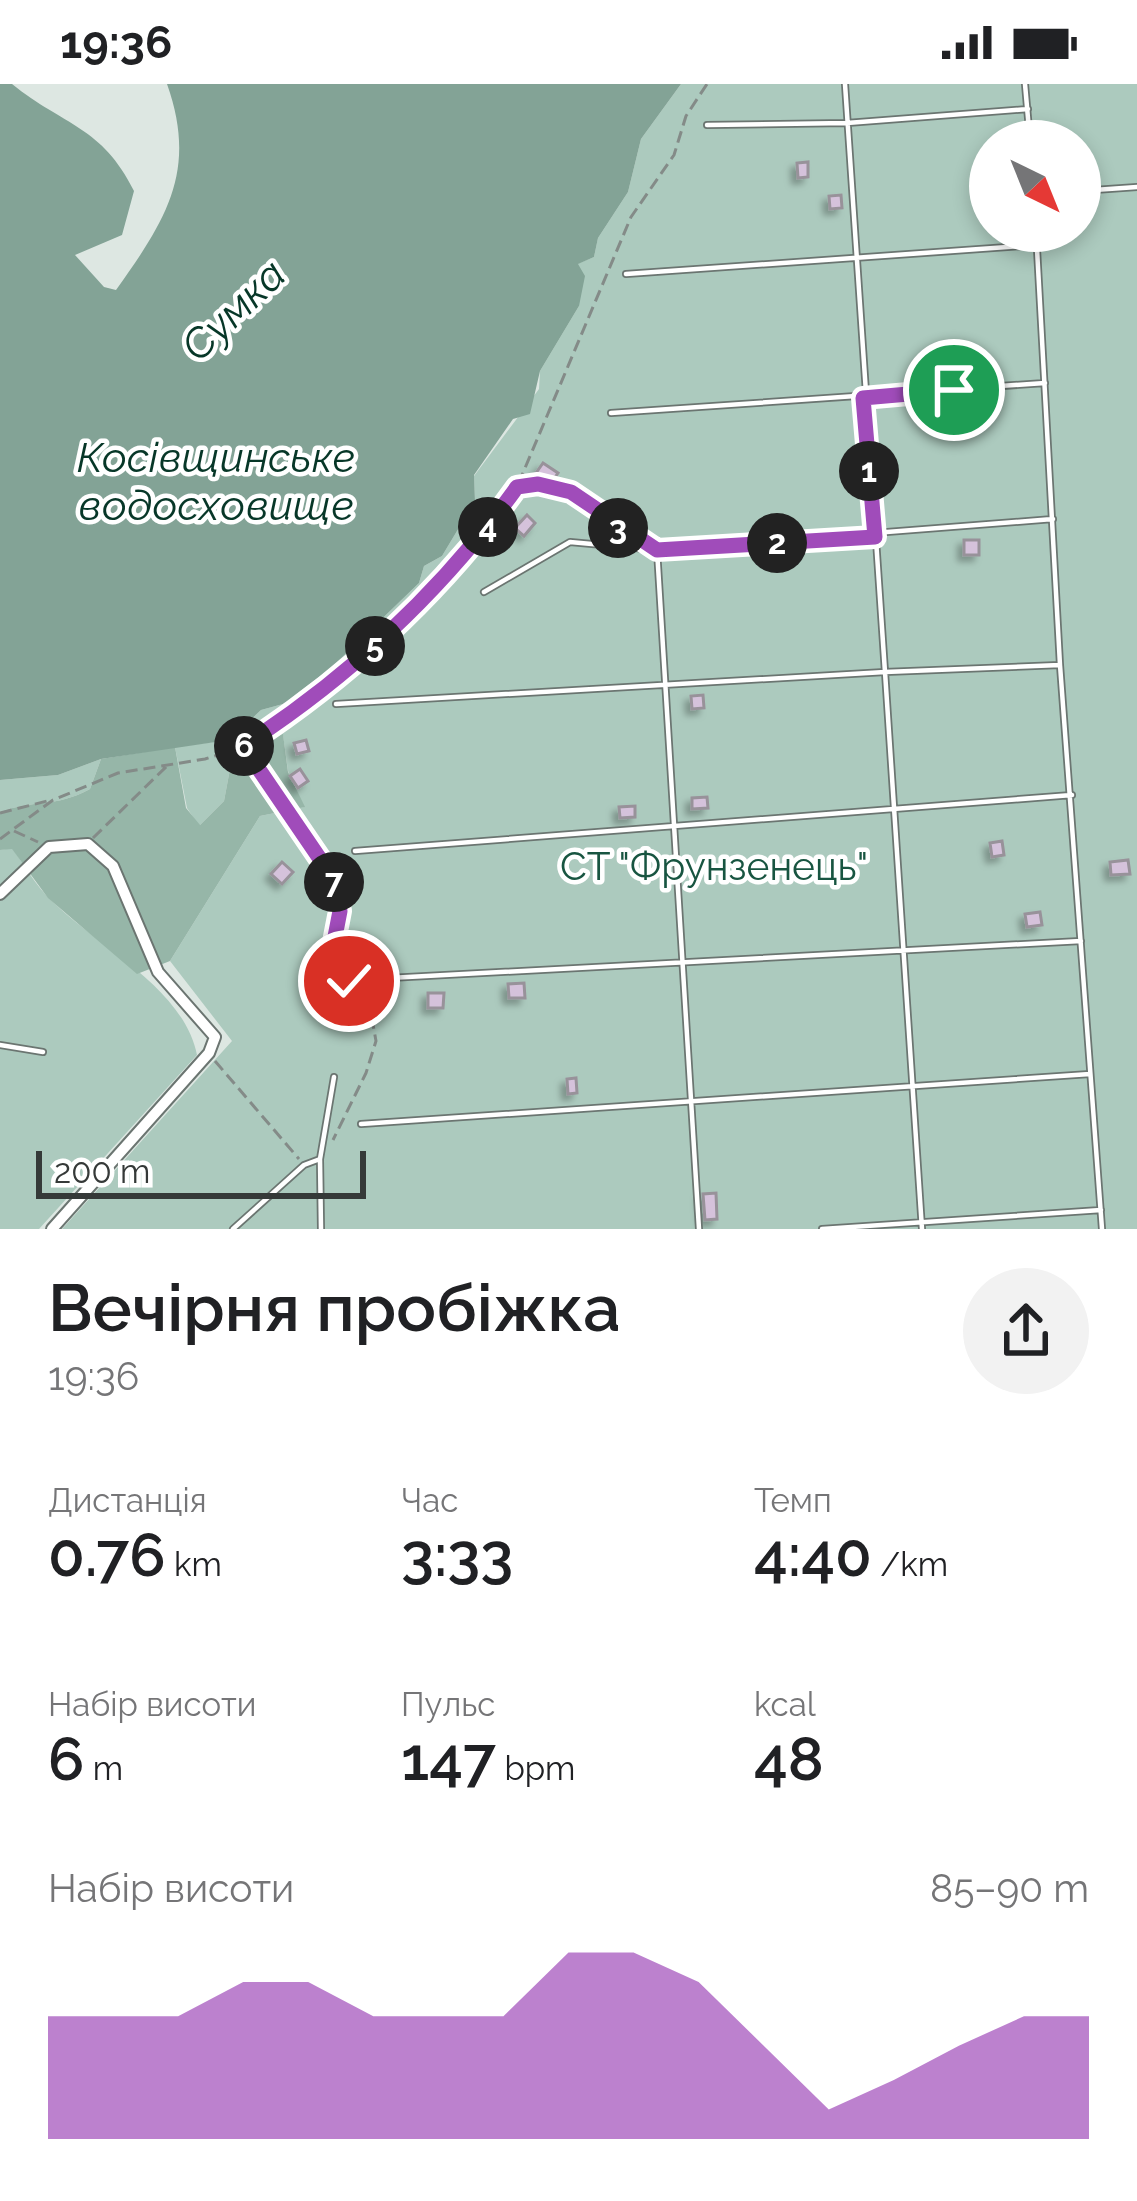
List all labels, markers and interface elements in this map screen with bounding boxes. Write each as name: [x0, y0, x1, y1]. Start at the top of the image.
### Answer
text: 19:36: [60, 16, 172, 69]
north arrow: [969, 120, 1101, 252]
map controls: [969, 120, 1101, 252]
water label: Сумка: [171, 249, 295, 371]
pin: [903, 339, 1005, 441]
icon: arrive: [921, 357, 987, 423]
water label: Косівщинське водосховище: [77, 433, 355, 530]
pin: 1: [839, 441, 899, 501]
text: 1: [861, 451, 877, 490]
pin: 4: [458, 497, 518, 557]
pin: 3: [588, 498, 648, 558]
text: 4: [479, 507, 497, 546]
text: 3: [609, 508, 627, 547]
pin: 2: [747, 513, 807, 573]
text: 2: [768, 523, 786, 562]
pin: 5: [345, 616, 405, 676]
text: 5: [366, 626, 384, 665]
pin: 6: [214, 716, 274, 776]
text: 6: [234, 726, 254, 765]
park label: СТ "Фрунзенець": [560, 843, 868, 889]
pin: 7: [304, 852, 364, 912]
text: 7: [325, 862, 343, 901]
pin: [298, 930, 400, 1032]
icon: check: [316, 948, 382, 1014]
scale bar: [36, 1145, 366, 1198]
text: 200 m: [54, 1152, 150, 1191]
button: share: [963, 1268, 1089, 1394]
text: Вечірня пробіжка: [48, 1269, 620, 1346]
text: 19:36: [48, 1353, 139, 1399]
text: Дистанція: [48, 1481, 207, 1520]
text: Час: [401, 1481, 458, 1520]
text: Темп: [754, 1481, 832, 1520]
text: 0.76: [48, 1520, 166, 1590]
text: 3:33: [401, 1520, 513, 1590]
text: 4:40: [754, 1520, 872, 1590]
text: km: [166, 1545, 222, 1584]
text: /km: [872, 1545, 948, 1584]
text: Набір висоти: [48, 1685, 256, 1724]
text: Пульс: [401, 1685, 495, 1724]
text: kcal: [754, 1685, 816, 1724]
text: 6: [48, 1724, 84, 1794]
text: 147: [401, 1724, 496, 1794]
text: 48: [754, 1724, 824, 1794]
text: m: [84, 1749, 123, 1788]
text: bpm: [496, 1749, 575, 1788]
text: Набір висоти: [48, 1865, 294, 1911]
text: 85–90 m: [930, 1865, 1089, 1911]

